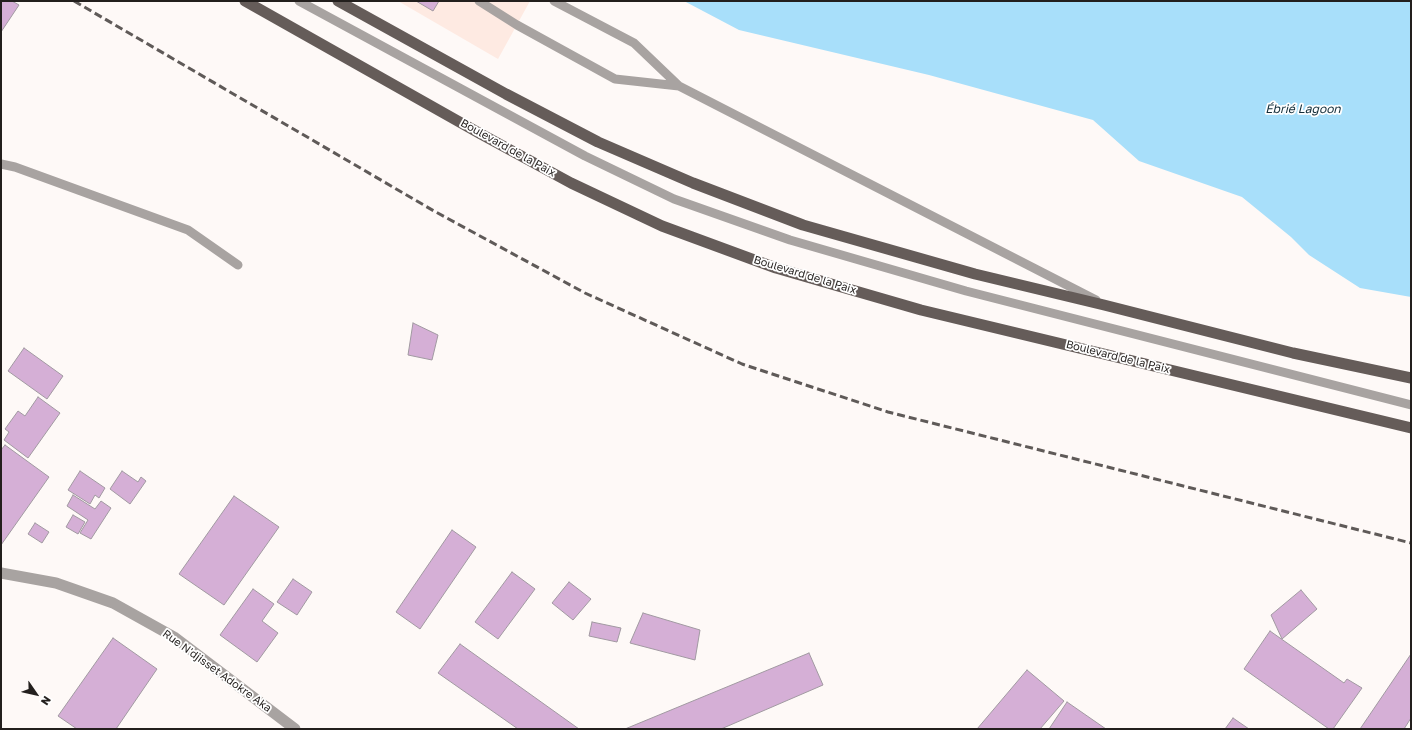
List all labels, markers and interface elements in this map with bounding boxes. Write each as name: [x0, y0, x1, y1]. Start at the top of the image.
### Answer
water label: Ébrié Lagoon: [1265, 102, 1341, 116]
street label: Boulevard de la Paix: [458, 116, 558, 180]
street label: Boulevard de la Paix: [752, 253, 858, 297]
street label: Boulevard de la Paix: [1065, 338, 1171, 376]
street label: Rue N'djisset Adokre Aka: [160, 627, 274, 715]
north arrow: [16, 674, 56, 714]
text: N: [39, 694, 54, 708]

